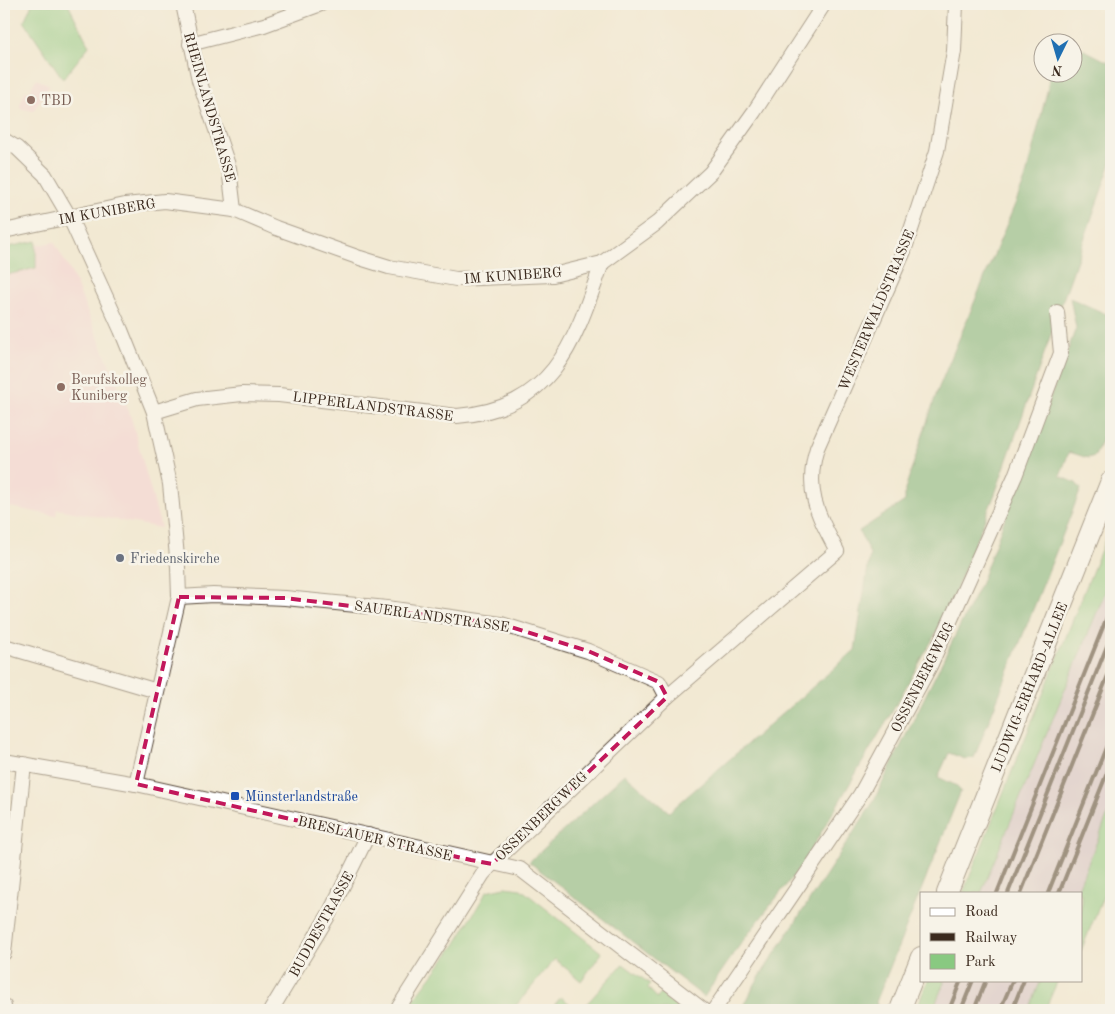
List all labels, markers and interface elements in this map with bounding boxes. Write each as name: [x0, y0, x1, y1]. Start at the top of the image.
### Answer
street label: RHEINLANDSTRASSE: [181, 31, 237, 184]
north arrow: [1032, 32, 1082, 82]
text: N: [1051, 62, 1063, 77]
marker: TBD: [25, 94, 37, 106]
place label: TBD: [41, 94, 72, 108]
street label: IM KUNIBERG: [58, 197, 157, 227]
street label: WESTERWALDSTRASSE: [837, 228, 917, 393]
street label: IM KUNIBERG: [463, 266, 563, 286]
place label: Berufskolleg Kuniberg: [71, 373, 147, 403]
marker: Berufskolleg Kuniberg: [55, 381, 67, 393]
street label: LIPPERLANDSTRASSE: [292, 390, 454, 424]
marker: Friedenskirche: [114, 552, 126, 564]
place label: Friedenskirche: [130, 552, 220, 566]
street label: SAUERLANDSTRASSE: [353, 599, 510, 635]
street label: LUDWIG-ERHARD-ALLEE: [989, 600, 1070, 774]
street label: OSSENBERGWEG: [889, 620, 957, 735]
street label: OSSENBERGWEG: [493, 769, 590, 864]
marker: Münsterlandstraße: [229, 790, 241, 802]
place label: Münsterlandstraße: [245, 790, 358, 804]
street label: BRESLAUER STRASSE: [296, 814, 453, 864]
street label: BUDDESTRASSE: [287, 869, 357, 980]
legend: [920, 892, 1082, 982]
text: Road: [965, 905, 999, 920]
text: Railway: [965, 931, 1018, 946]
text: Park: [965, 955, 996, 970]

